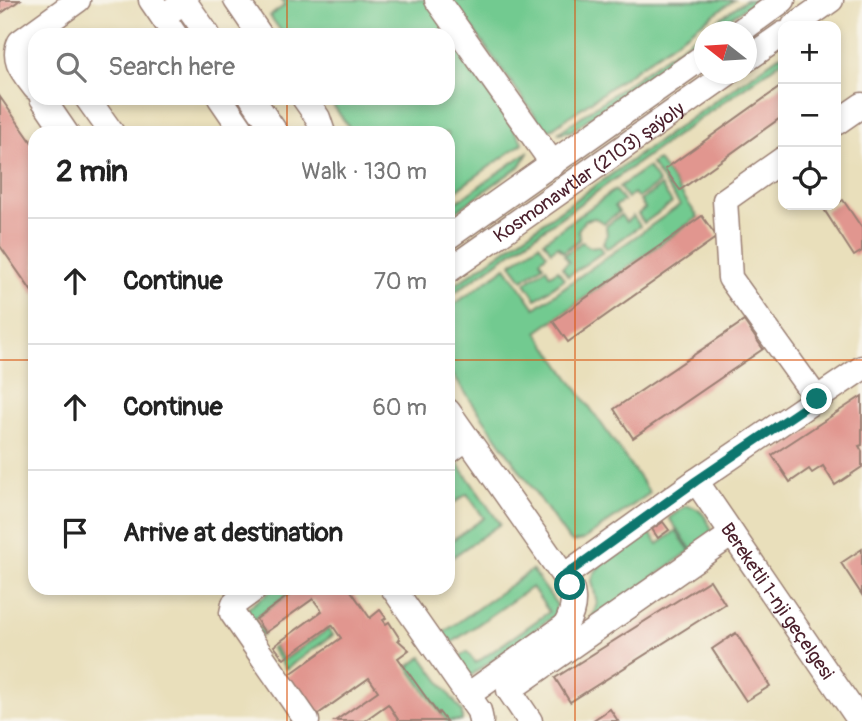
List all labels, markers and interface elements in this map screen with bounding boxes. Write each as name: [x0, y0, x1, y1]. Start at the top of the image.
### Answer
north arrow: [694, 21, 757, 84]
map controls: [778, 21, 841, 210]
button: +: [778, 21, 841, 84]
search box: [28, 28, 455, 105]
icon: search: [52, 48, 90, 86]
text: Search here: [108, 51, 235, 83]
button: −: [778, 84, 841, 147]
street label: Kosmonawtlar (2103) şaýoly: [489, 97, 689, 248]
button: locate: [778, 147, 841, 210]
text: 2 min: [56, 153, 128, 190]
text: Walk · 130 m: [301, 157, 427, 186]
icon: ahead: [56, 262, 94, 300]
text: Continue: [123, 265, 223, 297]
text: 70 m: [374, 267, 427, 296]
route end: [801, 383, 832, 414]
icon: ahead: [56, 388, 94, 426]
text: Continue: [123, 391, 223, 423]
text: 60 m: [372, 393, 427, 422]
icon: arrive: [56, 514, 94, 552]
text: Arrive at destination: [123, 517, 343, 549]
street label: Bereketli 1-nji geçelgesi: [715, 518, 839, 684]
route start: [554, 569, 585, 600]

